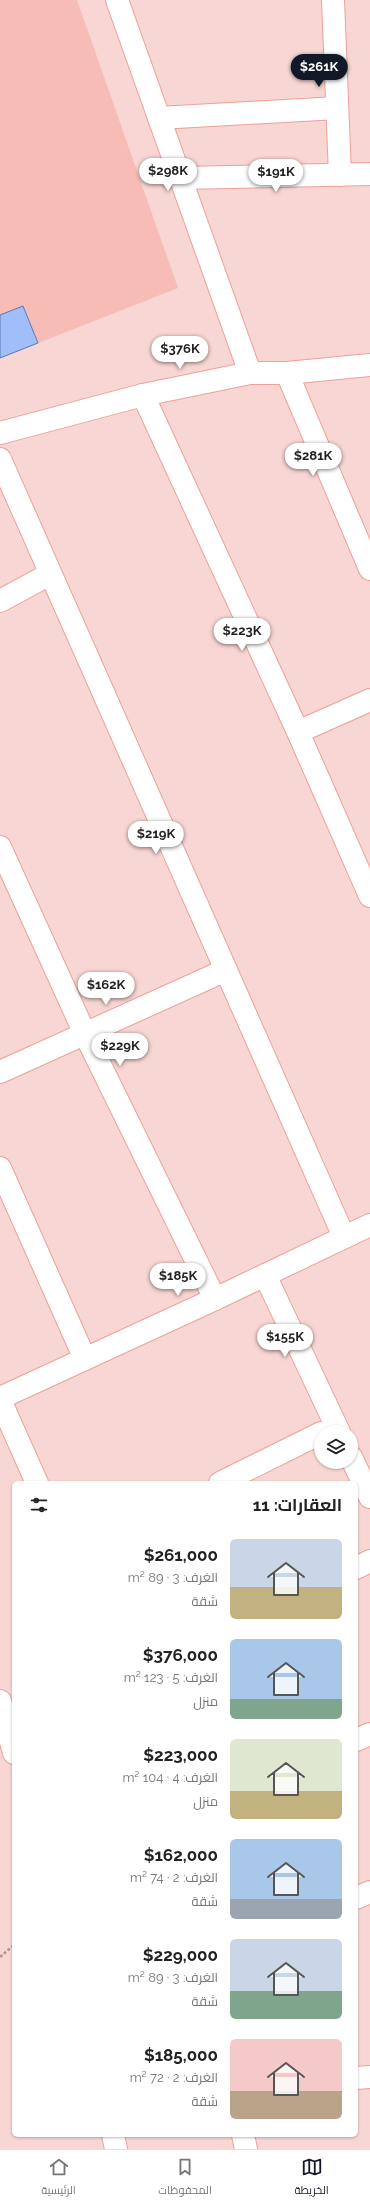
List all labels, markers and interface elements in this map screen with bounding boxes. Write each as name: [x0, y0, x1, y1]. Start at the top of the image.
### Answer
pin: $261K: [291, 54, 347, 88]
text: $261K: [300, 59, 338, 74]
pin: $298K: [140, 158, 196, 192]
pin: $191K: [248, 159, 304, 193]
text: $298K: [148, 163, 188, 178]
text: $191K: [257, 164, 295, 179]
pin: $376K: [152, 336, 208, 370]
text: $376K: [160, 341, 200, 356]
pin: $281K: [285, 443, 341, 477]
text: $281K: [294, 448, 332, 463]
pin: $223K: [214, 618, 270, 652]
text: $223K: [223, 623, 261, 638]
pin: $219K: [128, 821, 184, 855]
text: $219K: [137, 826, 175, 841]
pin: $162K: [78, 972, 134, 1006]
text: $162K: [87, 977, 125, 992]
pin: $229K: [92, 1033, 148, 1067]
text: $229K: [100, 1038, 140, 1053]
pin: $185K: [150, 1263, 206, 1297]
text: $185K: [159, 1268, 197, 1283]
pin: $155K: [257, 1324, 313, 1358]
text: $155K: [266, 1329, 304, 1344]
map controls: [314, 1425, 358, 1469]
button: layers: [314, 1425, 358, 1469]
icon: filters: [28, 1494, 50, 1516]
text: العقارات: 11: [253, 1495, 342, 1515]
text: $261,000: [144, 1545, 218, 1565]
icon: home: [262, 1555, 310, 1603]
text: الغرف: 3 · 89 m²: [128, 1570, 218, 1585]
text: شقة: [191, 1594, 218, 1609]
text: $376,000: [143, 1645, 218, 1665]
icon: home: [262, 1655, 310, 1703]
text: الغرف: 5 · 123 m²: [124, 1670, 218, 1685]
text: منزل: [193, 1694, 218, 1709]
text: $223,000: [143, 1745, 218, 1765]
icon: home: [262, 1755, 310, 1803]
text: الغرف: 4 · 104 m²: [122, 1770, 218, 1785]
text: منزل: [193, 1794, 218, 1809]
text: $162,000: [144, 1845, 218, 1865]
icon: home: [262, 1855, 310, 1903]
text: الغرف: 2 · 74 m²: [130, 1870, 218, 1885]
text: شقة: [191, 1894, 218, 1909]
text: $229,000: [143, 1945, 218, 1965]
icon: home: [262, 1955, 310, 2003]
text: الغرف: 3 · 89 m²: [128, 1970, 218, 1985]
text: شقة: [191, 1994, 218, 2009]
text: $185,000: [144, 2045, 218, 2065]
icon: home: [262, 2055, 310, 2103]
text: الغرف: 2 · 72 m²: [130, 2070, 218, 2085]
text: شقة: [191, 2094, 218, 2109]
tab: الرئيسية: [41, 2156, 76, 2200]
tab: المحفوظات: [158, 2156, 212, 2200]
tab: الخريطة: [294, 2156, 329, 2200]

